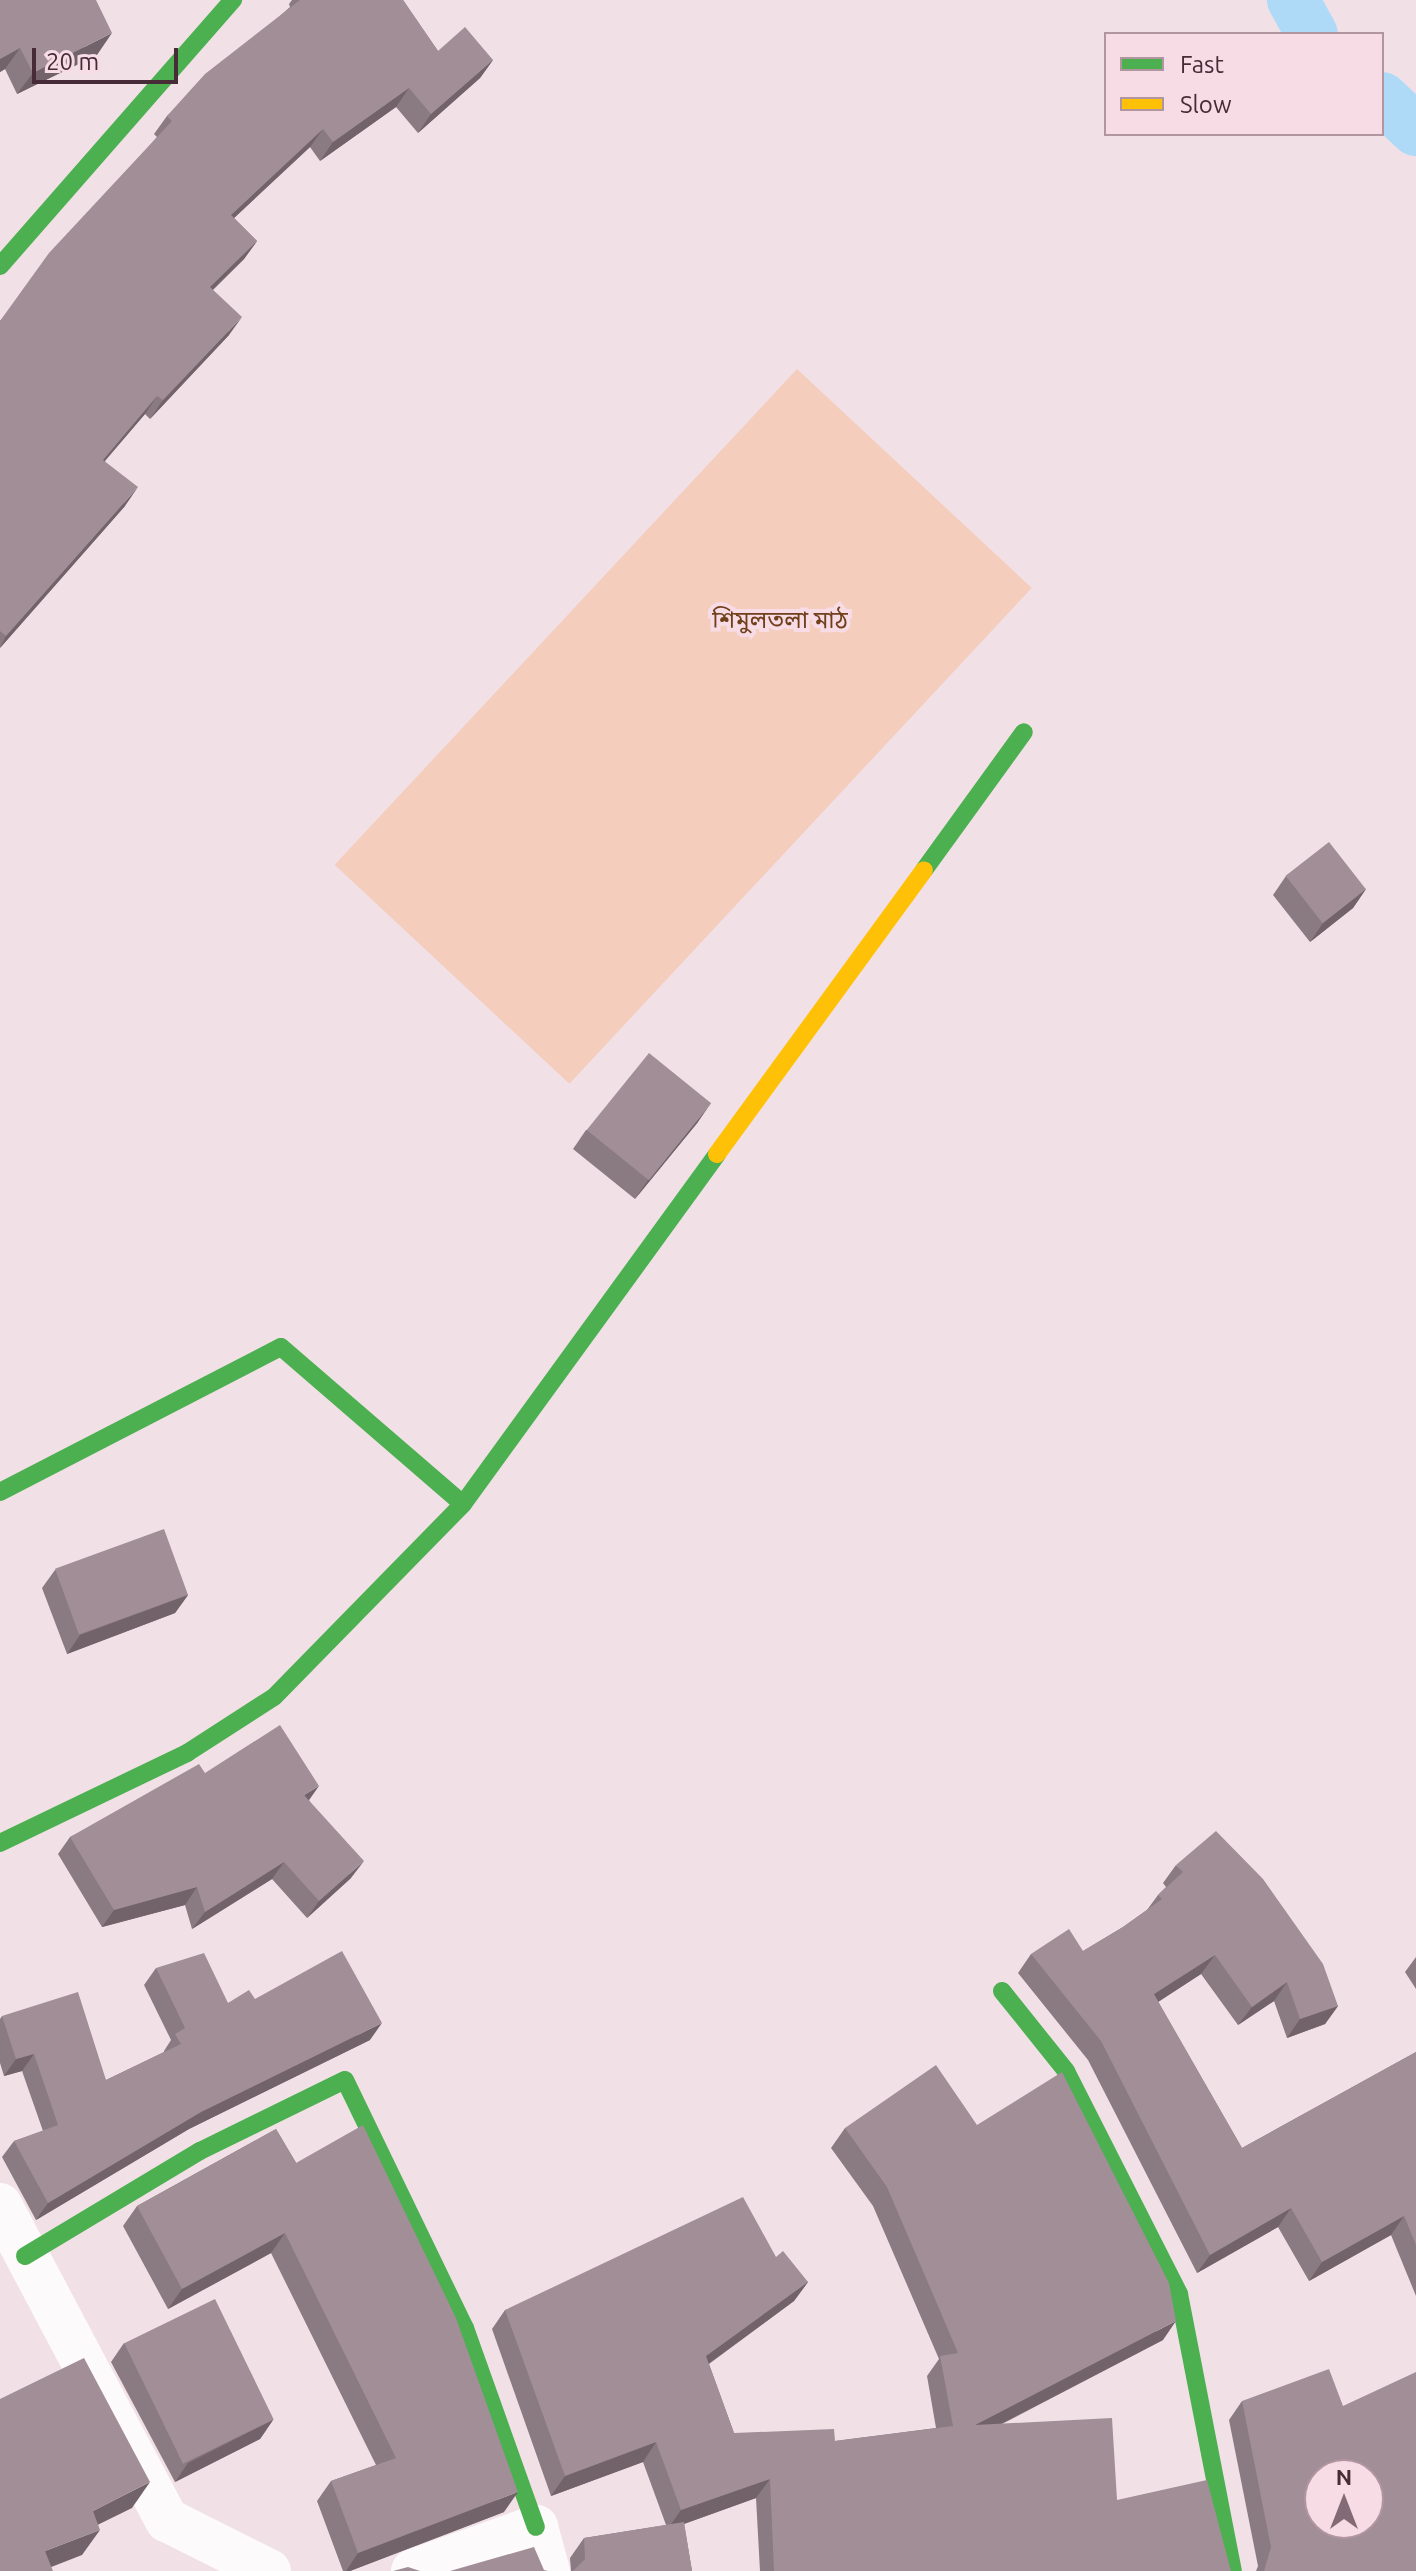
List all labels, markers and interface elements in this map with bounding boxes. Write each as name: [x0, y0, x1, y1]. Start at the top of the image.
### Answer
scale bar: [36, 32, 182, 82]
legend: [1104, 32, 1384, 136]
text: 20 m: [46, 48, 99, 75]
text: Fast: [1180, 51, 1224, 78]
text: Slow: [1180, 91, 1232, 118]
park label: শিমুলতলা মাঠ: [712, 606, 848, 634]
north arrow: [1304, 2459, 1384, 2539]
text: N: [1336, 2464, 1352, 2489]

